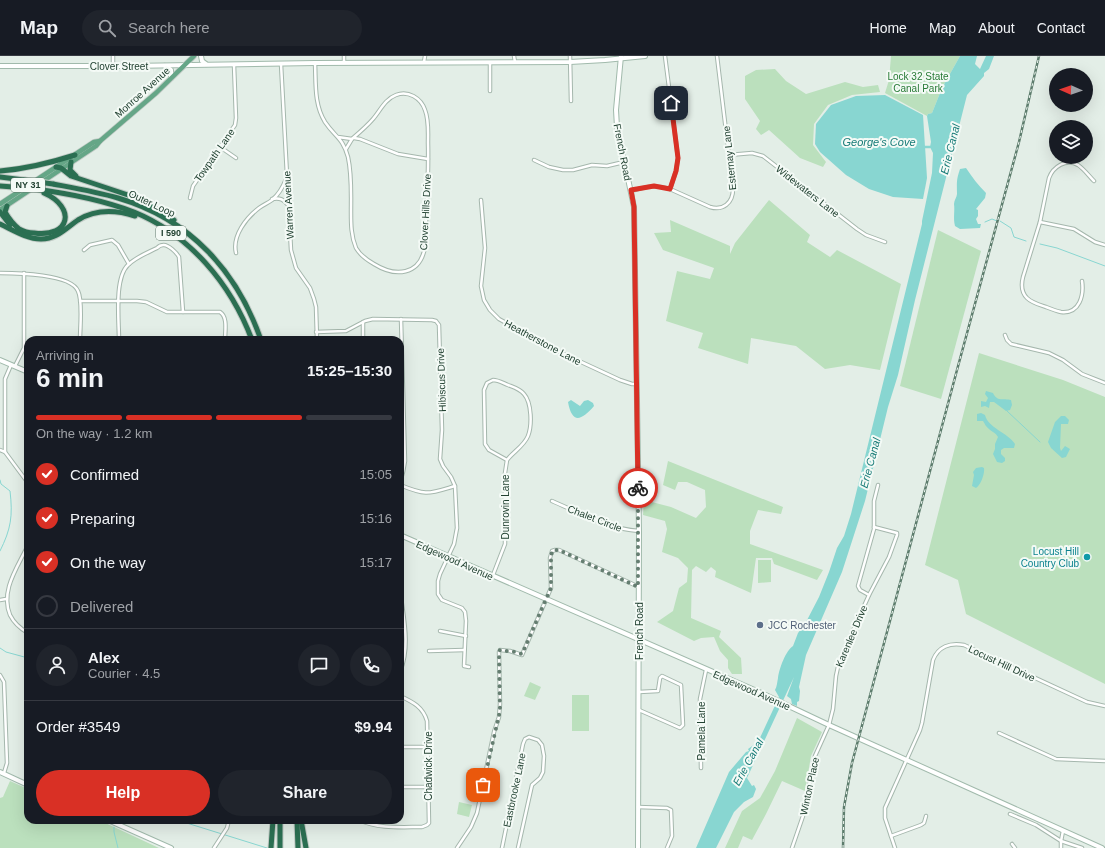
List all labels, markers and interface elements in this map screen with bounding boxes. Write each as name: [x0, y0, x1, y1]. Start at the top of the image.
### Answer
search box: [82, 10, 362, 46]
text: Map: [20, 17, 58, 38]
icon: search: [96, 17, 118, 39]
text: Search here: [128, 19, 210, 36]
text: Home: [870, 20, 907, 36]
text: Map: [929, 20, 956, 36]
text: About: [978, 20, 1015, 36]
text: Contact: [1037, 20, 1085, 36]
street label: Clover Street: [90, 61, 148, 72]
street label: Monroe Avenue: [113, 65, 172, 120]
north arrow: [1049, 68, 1093, 112]
map controls: [1049, 68, 1093, 164]
park label: Lock 32 State Canal Park: [887, 71, 949, 94]
pin: [654, 86, 688, 120]
icon: home: [660, 92, 682, 114]
button: layers: [1049, 120, 1093, 164]
water label: Erie Canal: [938, 122, 962, 175]
street label: French Road: [612, 123, 633, 182]
street label: Esternay Lane: [721, 125, 738, 191]
street label: Towpath Lane: [192, 126, 237, 184]
water label: George's Cove: [842, 136, 916, 148]
street label: Widewaters Lane: [774, 163, 842, 220]
street label: Warren Avenue: [281, 170, 296, 239]
street label: Clover Hills Drive: [418, 173, 433, 251]
road number: NY 31: [11, 178, 45, 192]
street label: Outer Loop: [127, 188, 177, 219]
road number: I 590: [156, 226, 186, 240]
street label: Heatherstone Lane: [503, 318, 583, 367]
street label: Hibiscus Drive: [435, 347, 448, 412]
text: Arriving in: [36, 348, 94, 363]
text: 15:25–15:30: [307, 362, 392, 379]
text: 6 min: [36, 363, 104, 393]
text: On the way · 1.2 km: [36, 426, 152, 441]
water label: Erie Canal: [858, 436, 883, 489]
icon: check: [36, 463, 58, 485]
text: Confirmed: [70, 466, 139, 483]
text: 15:05: [359, 467, 392, 482]
courier: [618, 468, 658, 508]
street label: Dunrovin Lane: [500, 474, 511, 540]
icon: bike: [627, 477, 649, 499]
street label: Chalet Circle: [566, 503, 624, 534]
icon: check: [36, 507, 58, 529]
text: Preparing: [70, 510, 135, 527]
text: 15:16: [359, 511, 392, 526]
street label: Edgewood Avenue: [415, 539, 495, 583]
place label: Locust Hill Country Club: [1021, 546, 1079, 569]
icon: check: [36, 551, 58, 573]
marker: Locust Hill Country Club: [1082, 552, 1092, 562]
text: On the way: [70, 554, 146, 571]
text: 15:17: [359, 555, 392, 570]
text: Delivered: [70, 598, 133, 615]
street label: French Road: [634, 602, 645, 660]
street label: Karenlee Drive: [833, 603, 870, 669]
marker: JCC Rochester: [755, 620, 765, 630]
place label: JCC Rochester: [768, 620, 836, 631]
street label: Locust Hill Drive: [967, 643, 1037, 684]
button: person: [36, 644, 78, 686]
button: chat: [298, 644, 340, 686]
button: phone: [350, 644, 392, 686]
text: Alex: [88, 649, 120, 666]
text: Courier · 4.5: [88, 666, 160, 681]
street label: Edgewood Avenue: [712, 669, 792, 713]
street label: Pamela Lane: [696, 701, 707, 760]
text: Order #3549: [36, 718, 120, 735]
text: $9.94: [354, 718, 392, 735]
street label: Chadwick Drive: [423, 731, 434, 801]
water label: Erie Canal: [730, 736, 766, 787]
street label: Eastbrooke Lane: [501, 752, 528, 828]
street label: Winton Place: [798, 756, 821, 816]
pin: [466, 768, 500, 802]
button: Help: [36, 770, 210, 816]
button: Share: [218, 770, 392, 816]
icon: bag: [472, 774, 494, 796]

